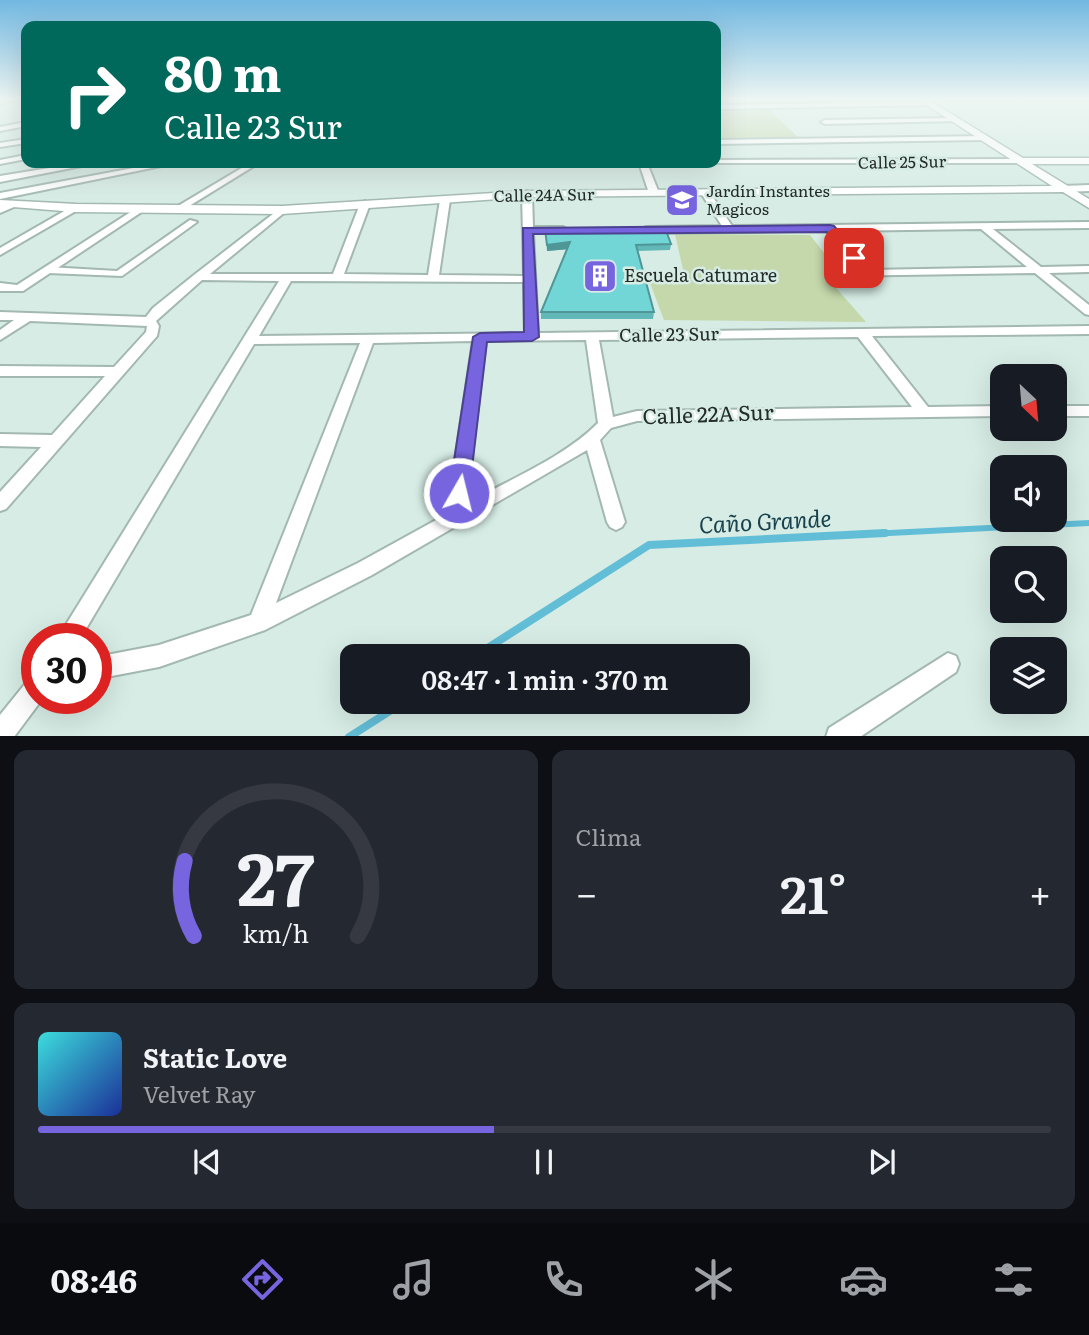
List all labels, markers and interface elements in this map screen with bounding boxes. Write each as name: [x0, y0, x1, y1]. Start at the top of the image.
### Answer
text: 80 m: [164, 34, 282, 107]
icon: right: [49, 49, 140, 140]
text: Calle 23 Sur: [164, 101, 342, 149]
street label: Calle 25 Sur: [858, 148, 947, 174]
place label: Jardín Instantes Magicos: [706, 178, 830, 220]
street label: Calle 24A Sur: [493, 181, 595, 207]
school or university icon: Jardín Instantes Magicos: [663, 181, 701, 219]
pin: [824, 228, 884, 288]
icon: arrive: [835, 239, 873, 277]
building icon: Escuela Catumare: [581, 257, 619, 295]
place label: Escuela Catumare: [624, 261, 777, 288]
street label: Calle 23 Sur: [619, 319, 720, 348]
north arrow: [990, 364, 1068, 441]
map controls: [990, 364, 1067, 714]
street label: Calle 22A Sur: [642, 395, 774, 430]
button: sound: [990, 455, 1067, 532]
position arrow: [422, 456, 496, 530]
water label: Caño Grande: [698, 500, 832, 540]
button: search: [990, 546, 1067, 623]
speed limit sign: 30: [21, 623, 112, 714]
button: layers: [990, 637, 1067, 714]
text: 08:47 · 1 min · 370 m: [422, 659, 668, 698]
text: Clima: [576, 819, 641, 853]
text: 27: [237, 820, 315, 928]
text: 21°: [780, 853, 846, 930]
text: −: [576, 863, 598, 920]
text: +: [1029, 863, 1051, 920]
text: km/h: [242, 913, 309, 950]
text: Static Love: [143, 1037, 287, 1076]
text: Velvet Ray: [143, 1076, 255, 1110]
icon: previous: [188, 1143, 226, 1181]
icon: pause: [525, 1143, 563, 1181]
icon: next: [863, 1143, 901, 1181]
text: 08:46: [51, 1255, 137, 1303]
icon: directions: [238, 1255, 287, 1304]
icon: music: [389, 1255, 438, 1304]
icon: phone: [539, 1255, 588, 1304]
icon: climate: [689, 1255, 738, 1304]
icon: car: [839, 1255, 888, 1304]
icon: filters: [989, 1255, 1038, 1304]

